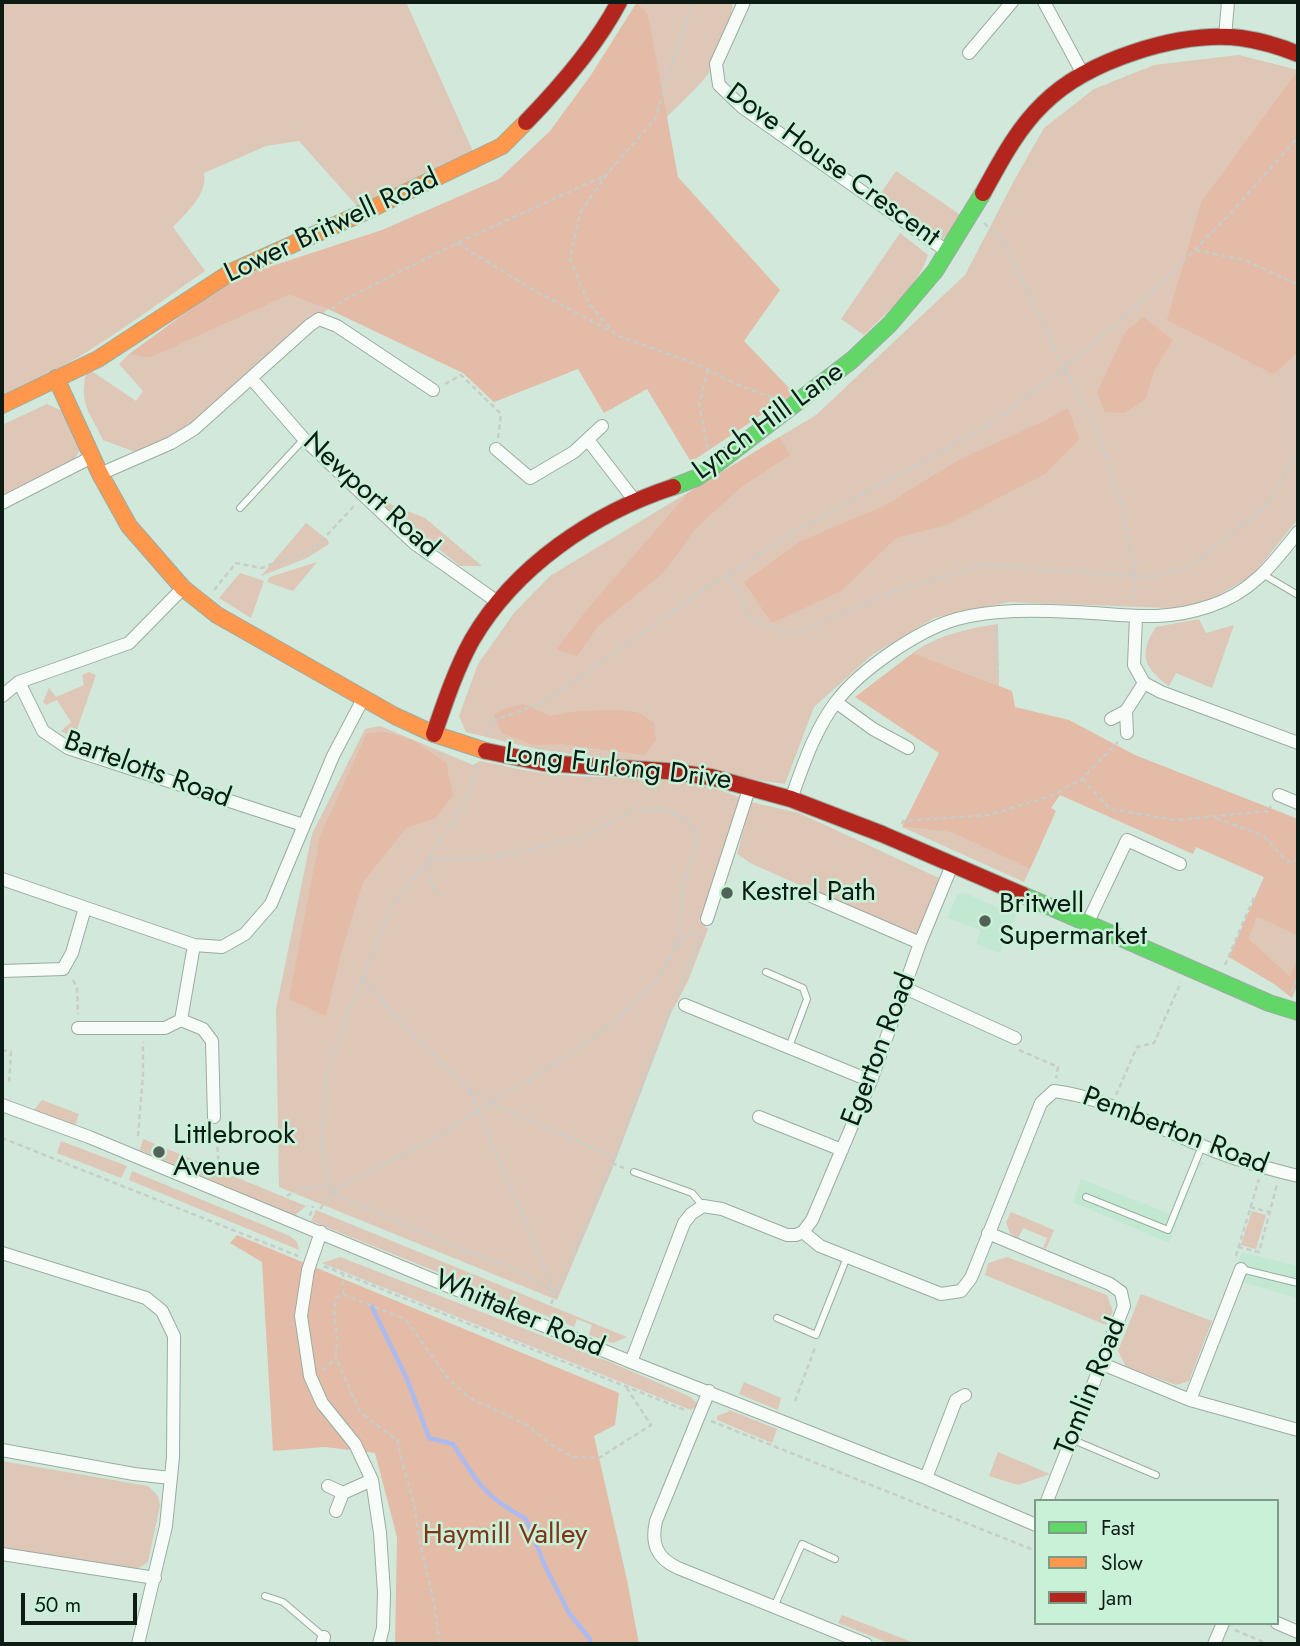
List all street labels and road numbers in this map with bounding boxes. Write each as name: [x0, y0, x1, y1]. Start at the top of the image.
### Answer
street label: Dove House Crescent: [719, 77, 945, 255]
street label: Lower Britwell Road: [220, 163, 444, 291]
street label: Lynch Hill Lane: [687, 356, 851, 488]
street label: Newport Road: [295, 426, 445, 566]
street label: Bartelotts Road: [59, 725, 235, 817]
street label: Long Furlong Drive: [503, 737, 733, 799]
street label: Egerton Road: [835, 969, 925, 1131]
street label: Pemberton Road: [1077, 1081, 1273, 1183]
street label: Whittaker Road: [429, 1264, 609, 1366]
street label: Tomlin Road: [1049, 1314, 1135, 1460]

